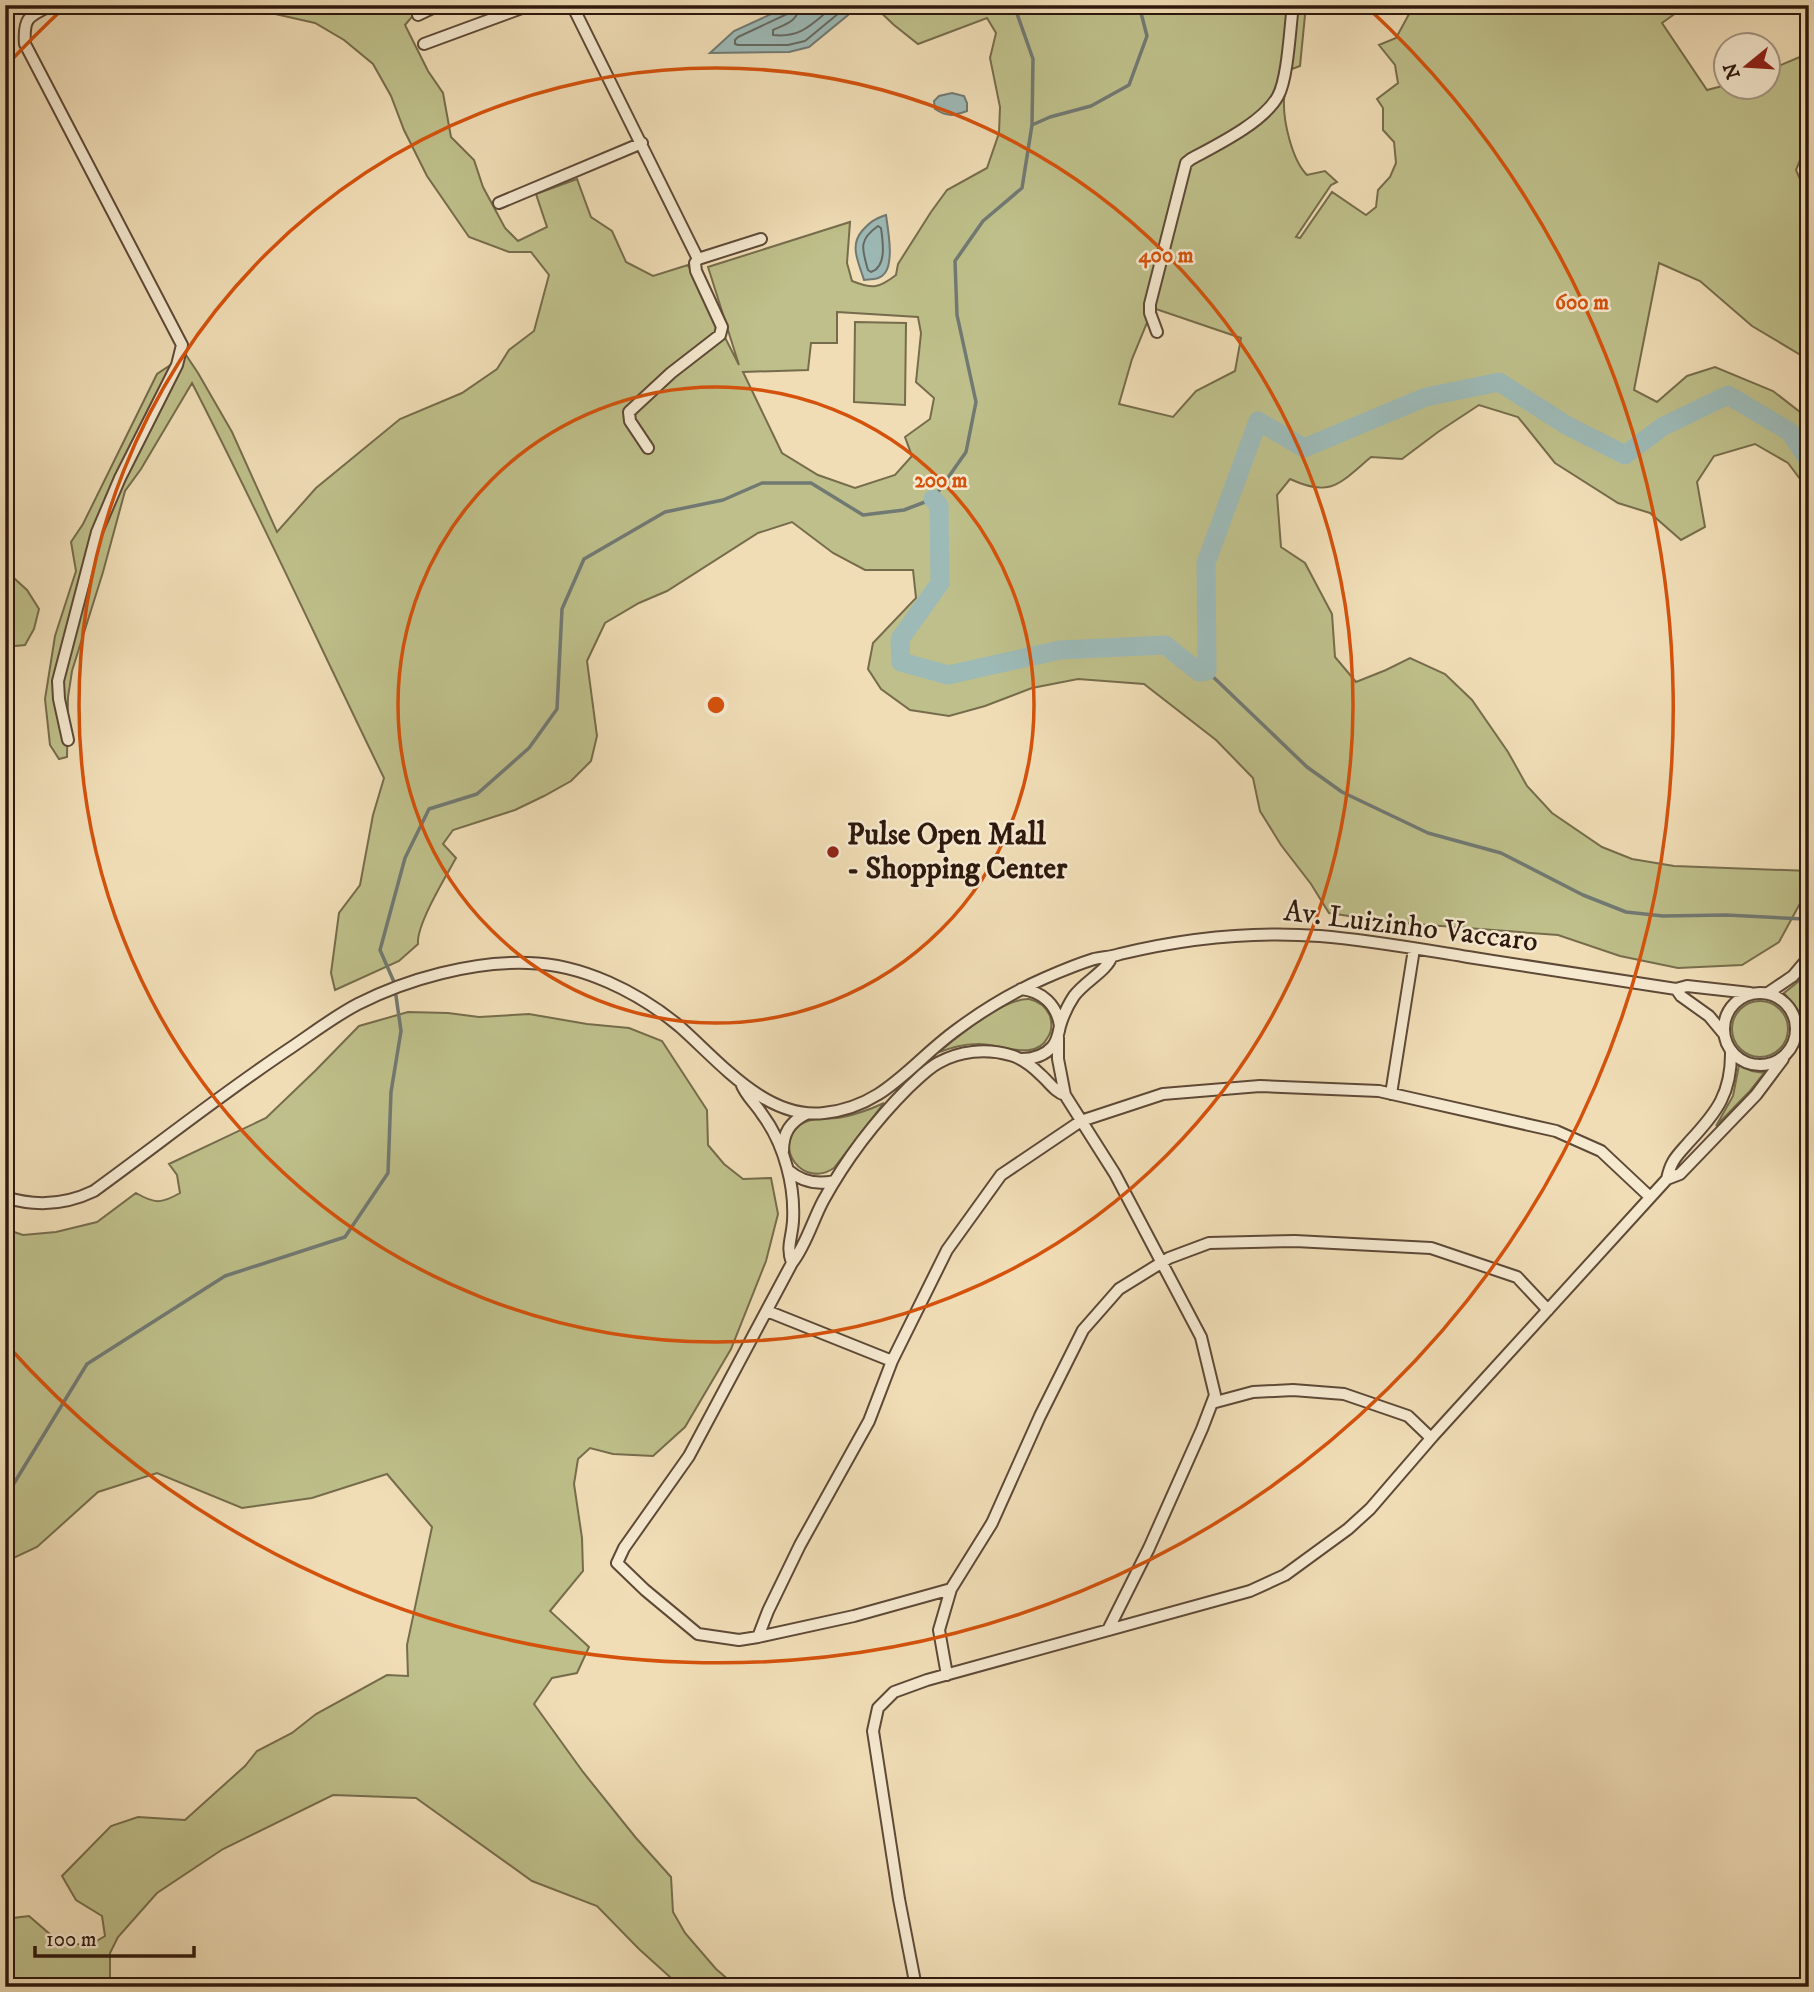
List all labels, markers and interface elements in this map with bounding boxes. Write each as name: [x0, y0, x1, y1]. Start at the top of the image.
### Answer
north arrow: [1713, 32, 1783, 102]
text: N: [1719, 59, 1746, 82]
text: 400 m: [1139, 243, 1194, 269]
text: 600 m: [1555, 290, 1609, 316]
text: 200 m: [914, 468, 968, 494]
centre of rings: [704, 693, 728, 717]
place label: Pulse Open Mall - Shopping Center: [847, 817, 1068, 888]
marker: Pulse Open Mall - Shopping Center: [825, 844, 841, 860]
street label: Av. Luizinho Vaccaro: [1282, 893, 1540, 961]
scale bar: [35, 1915, 194, 1959]
text: 100 m: [46, 1927, 97, 1953]

